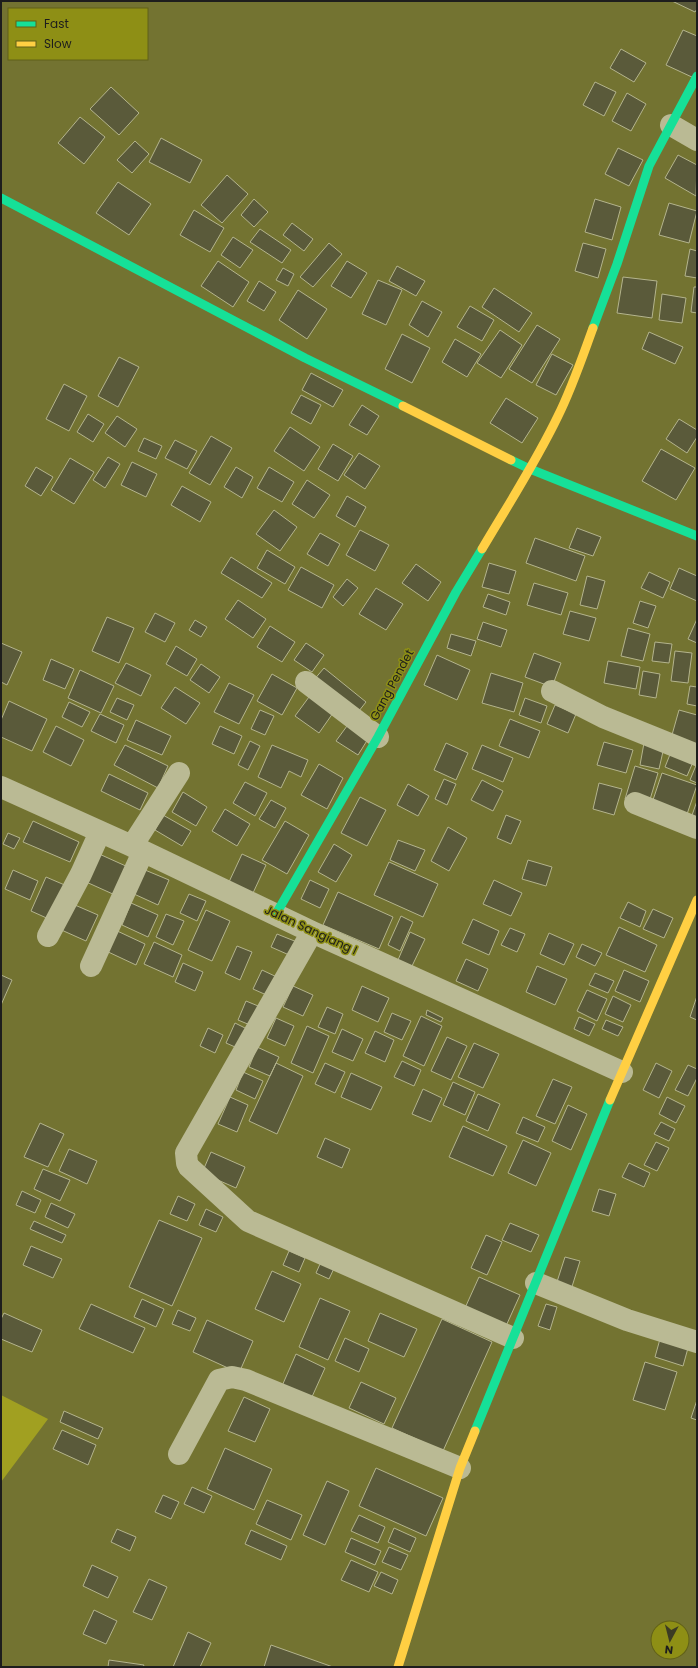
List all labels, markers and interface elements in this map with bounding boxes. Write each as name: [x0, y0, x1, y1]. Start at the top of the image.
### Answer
legend: [8, 8, 148, 60]
text: Fast: [44, 15, 69, 32]
text: Slow: [44, 35, 72, 52]
street label: Gang Pendet: [366, 646, 417, 723]
street label: Jalan Sangiang I: [262, 901, 360, 958]
north arrow: [650, 1620, 690, 1660]
text: N: [664, 1641, 674, 1658]

